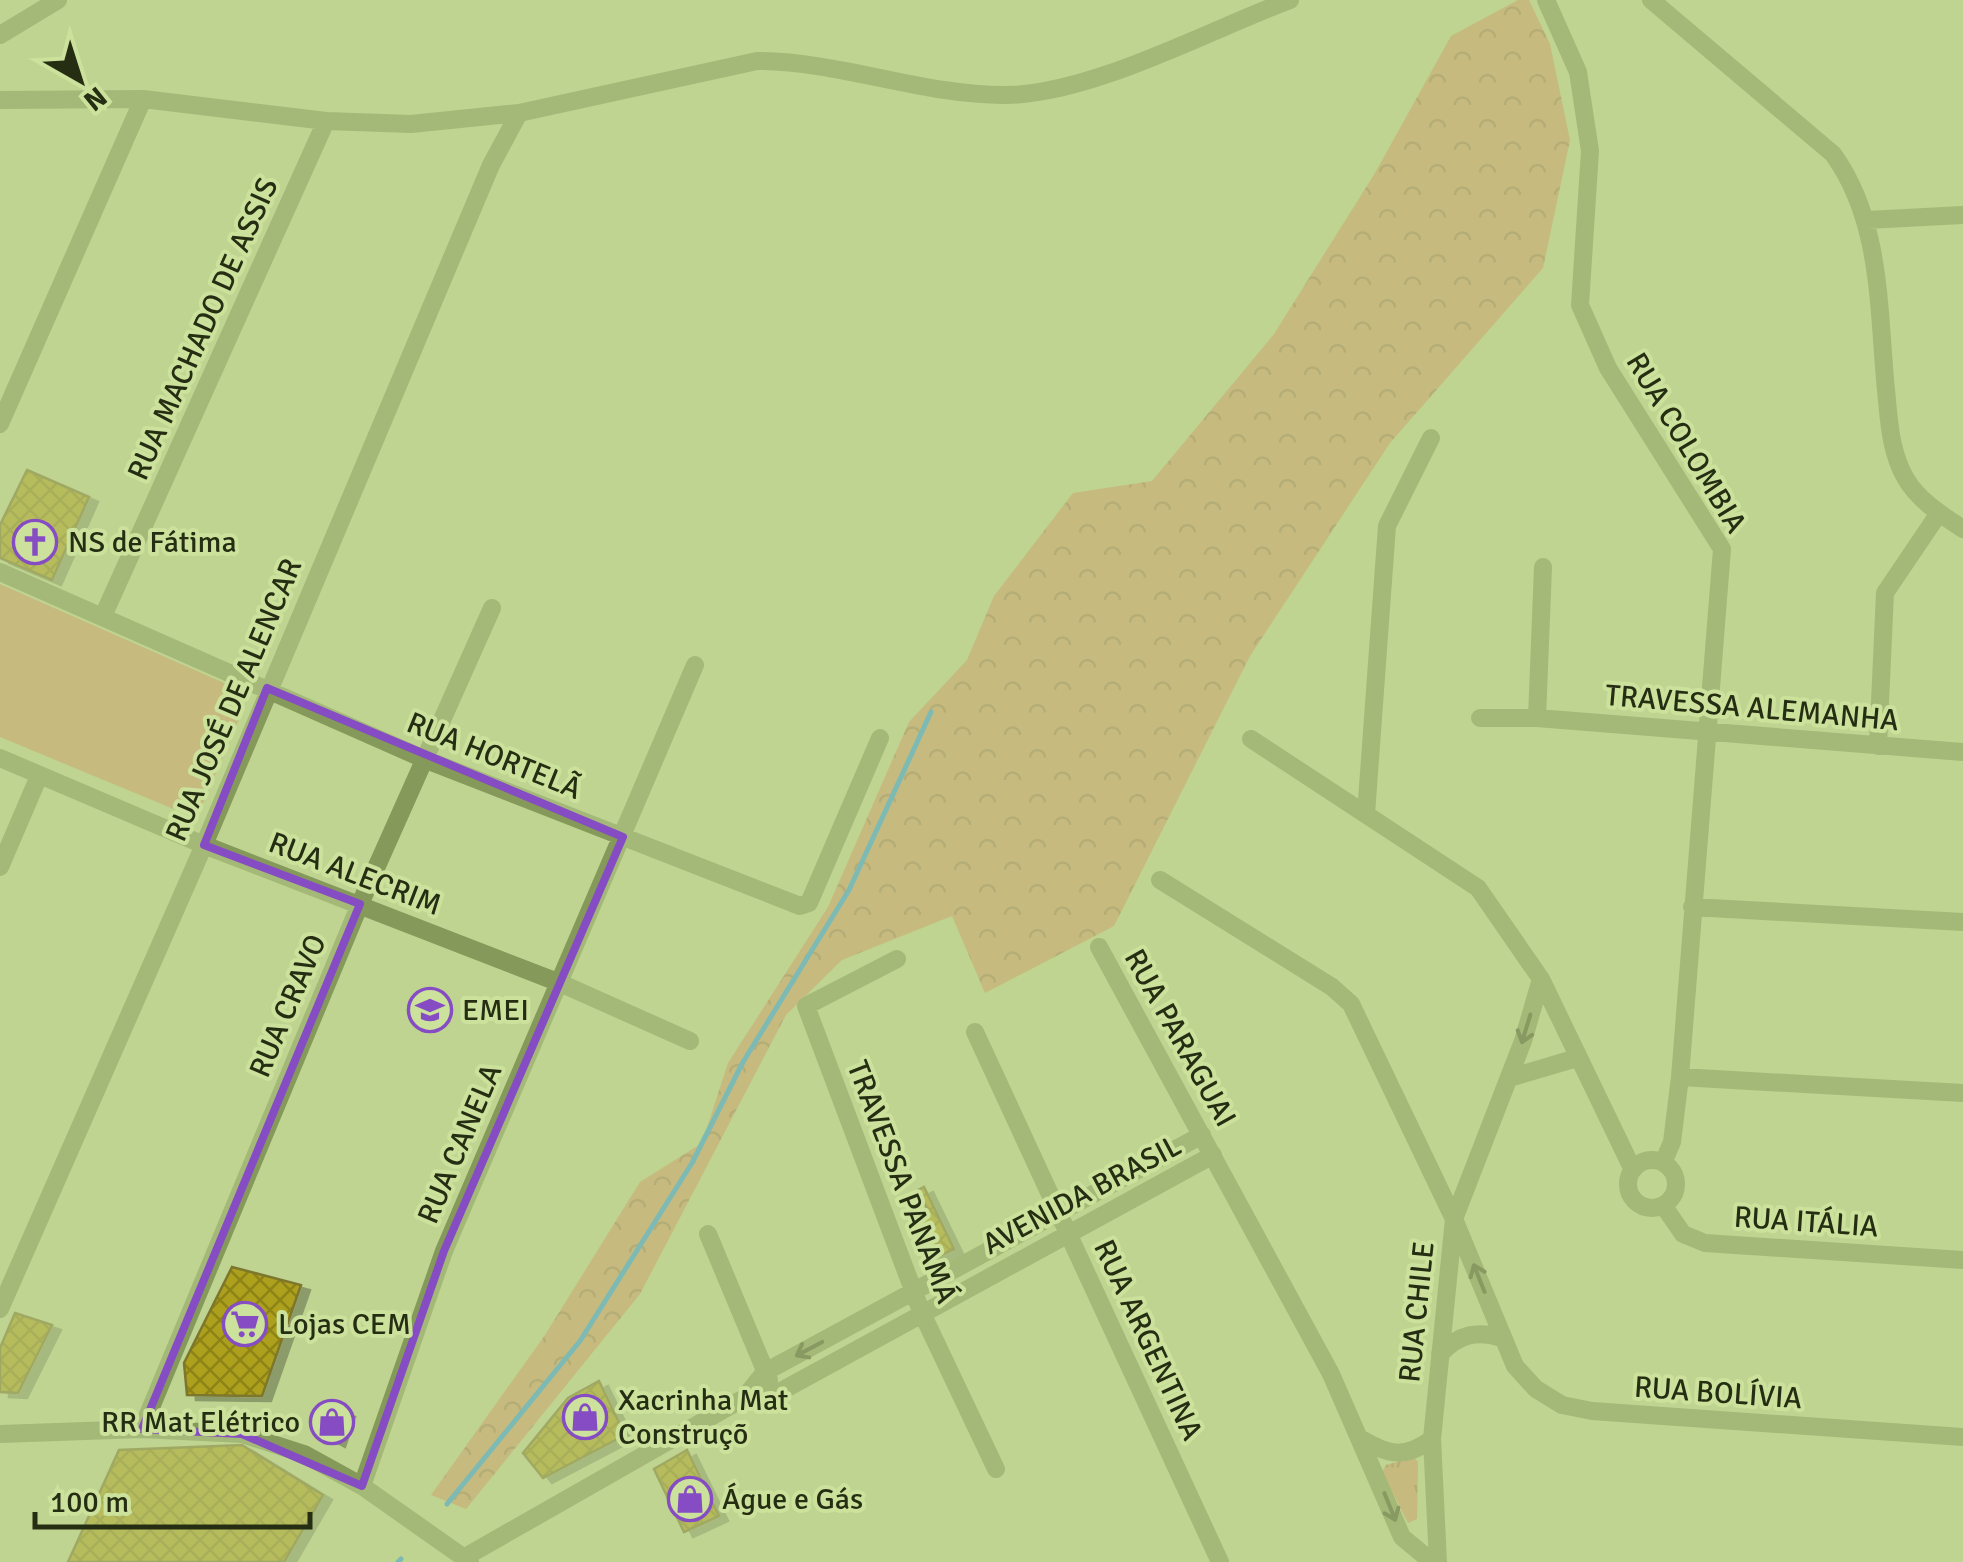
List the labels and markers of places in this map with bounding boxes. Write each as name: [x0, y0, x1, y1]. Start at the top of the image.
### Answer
church icon: NS de Fátima: [12, 519, 58, 565]
place label: NS de Fátima: [68, 524, 237, 561]
school or university icon: EMEI: [407, 987, 453, 1033]
place label: EMEI: [462, 992, 529, 1029]
supermarket icon: Lojas CEM: [222, 1301, 268, 1347]
place label: Lojas CEM: [278, 1306, 411, 1343]
place label: Xacrinha Mat Construçõ: [618, 1382, 788, 1453]
shop icon: Xacrinha Mat Construçõ: [562, 1394, 608, 1440]
shop icon: RR Mat Elétrico: [309, 1399, 355, 1445]
place label: RR Mat Elétrico: [101, 1404, 300, 1441]
shop icon: Águe e Gás: [667, 1476, 713, 1522]
place label: Águe e Gás: [722, 1481, 863, 1518]

